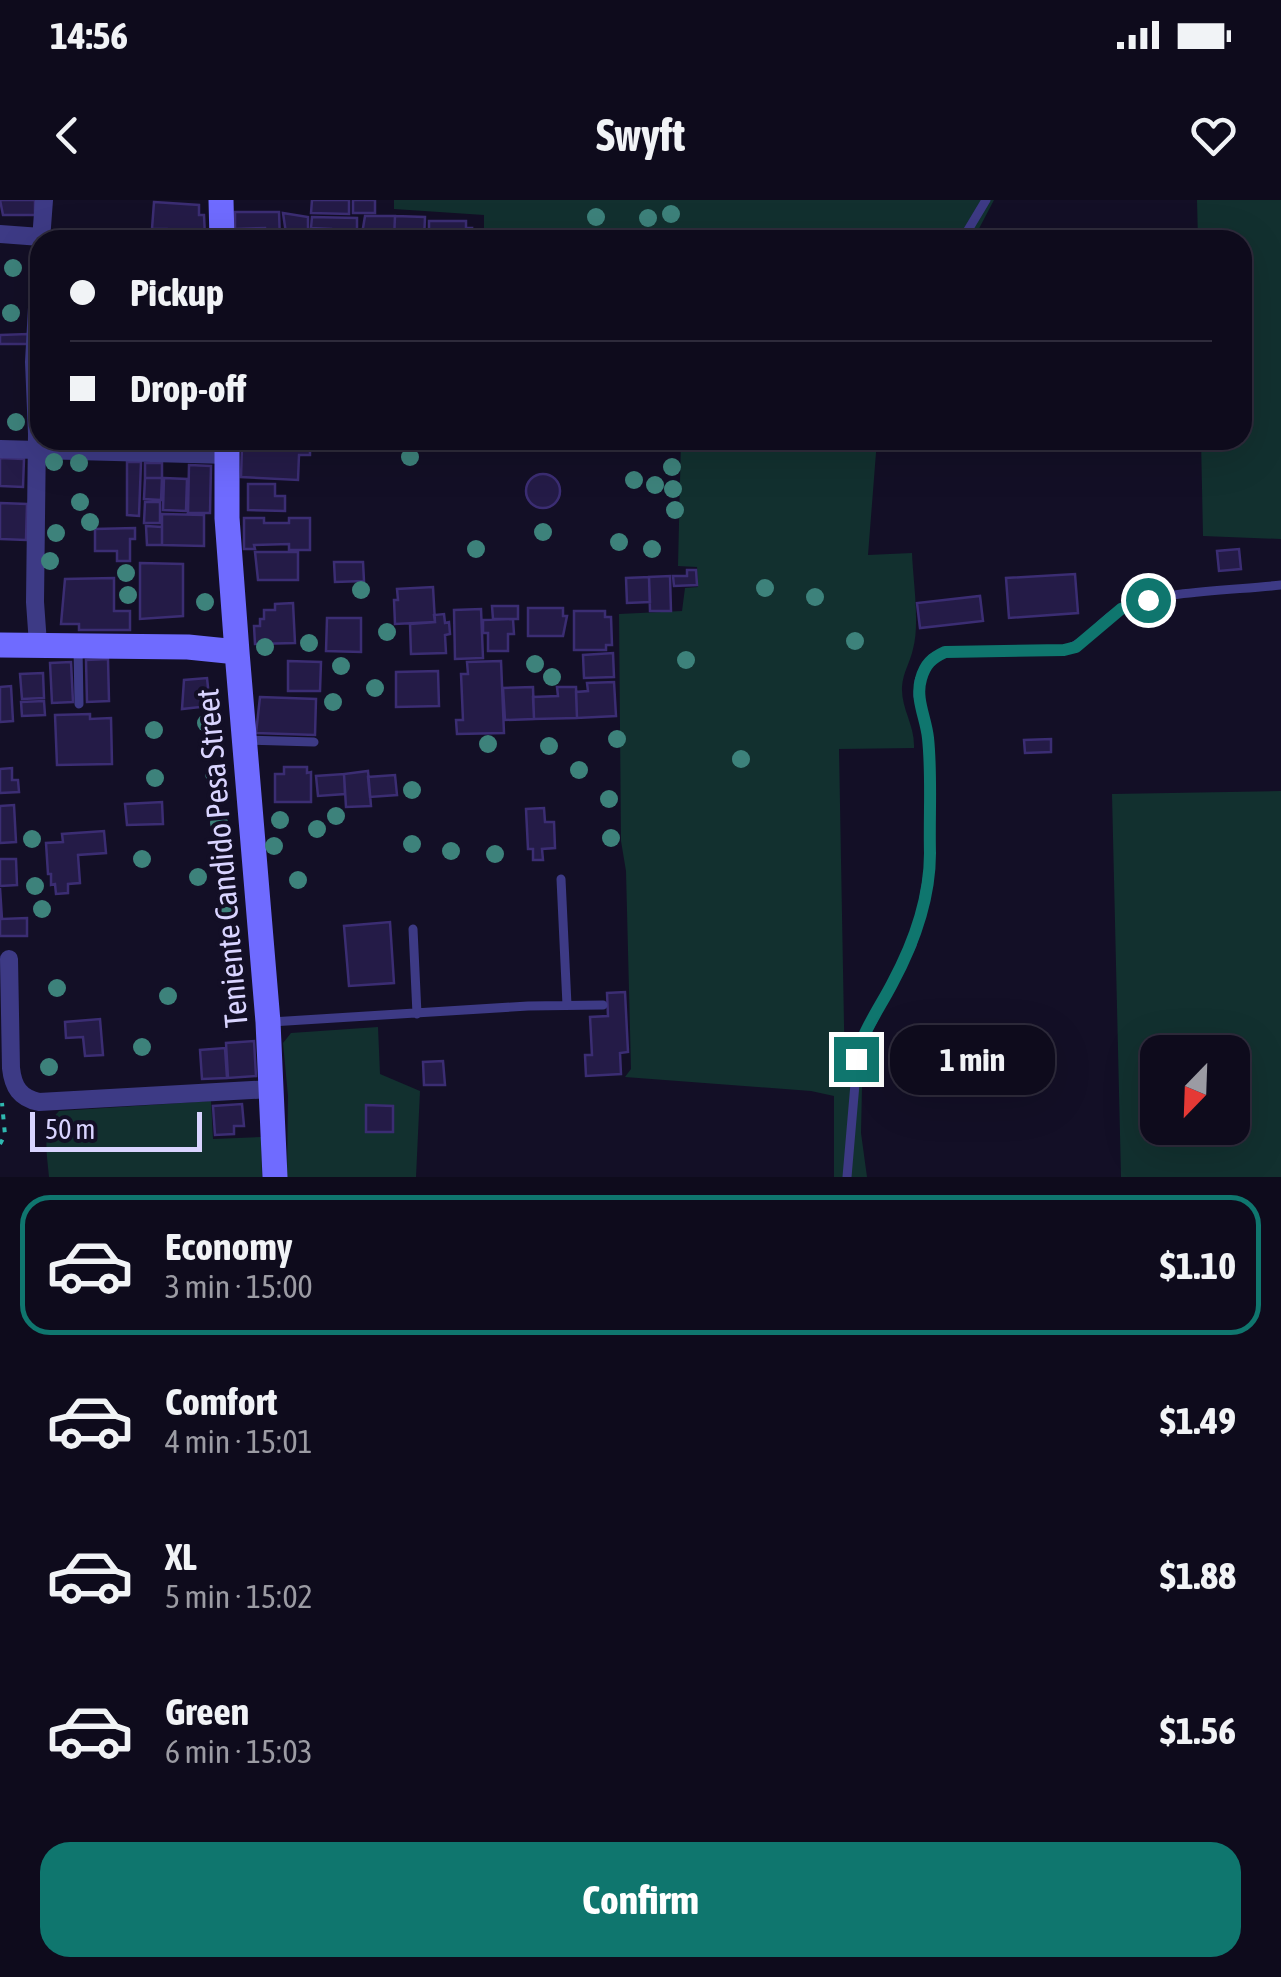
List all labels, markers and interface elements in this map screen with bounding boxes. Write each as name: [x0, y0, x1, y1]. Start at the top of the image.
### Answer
text: 14:56: [50, 14, 128, 57]
icon: back: [40, 108, 95, 163]
icon: heart: [1186, 108, 1241, 163]
text: Swyft: [596, 109, 685, 161]
text: Pickup: [130, 271, 224, 314]
text: Drop-off: [130, 367, 246, 410]
route start: [1126, 578, 1171, 623]
street label: Teniente Candido Pesa Street: [188, 687, 255, 1029]
callout: 1 min: [891, 1024, 1056, 1094]
north arrow: [1140, 1035, 1250, 1145]
map controls: [1140, 1035, 1250, 1145]
route end: [834, 1037, 879, 1082]
text: 1 min: [940, 1041, 1005, 1078]
scale bar: [30, 1107, 202, 1151]
text: 50 m: [45, 1113, 95, 1145]
icon: car: [45, 1220, 135, 1310]
text: Economy: [165, 1225, 292, 1268]
text: $1.10: [1160, 1244, 1236, 1287]
text: 3 min · 15:00: [165, 1268, 312, 1305]
icon: car: [45, 1375, 135, 1465]
text: Comfort: [165, 1380, 277, 1423]
text: $1.49: [1160, 1399, 1236, 1442]
text: 4 min · 15:01: [165, 1423, 312, 1460]
icon: car: [45, 1530, 135, 1620]
text: XL: [165, 1535, 197, 1578]
text: $1.88: [1160, 1554, 1236, 1597]
text: 5 min · 15:02: [165, 1578, 312, 1615]
icon: car: [45, 1685, 135, 1775]
text: Green: [165, 1690, 249, 1733]
text: $1.56: [1160, 1709, 1236, 1752]
text: 6 min · 15:03: [165, 1733, 312, 1770]
button: Confirm: [40, 1842, 1241, 1957]

